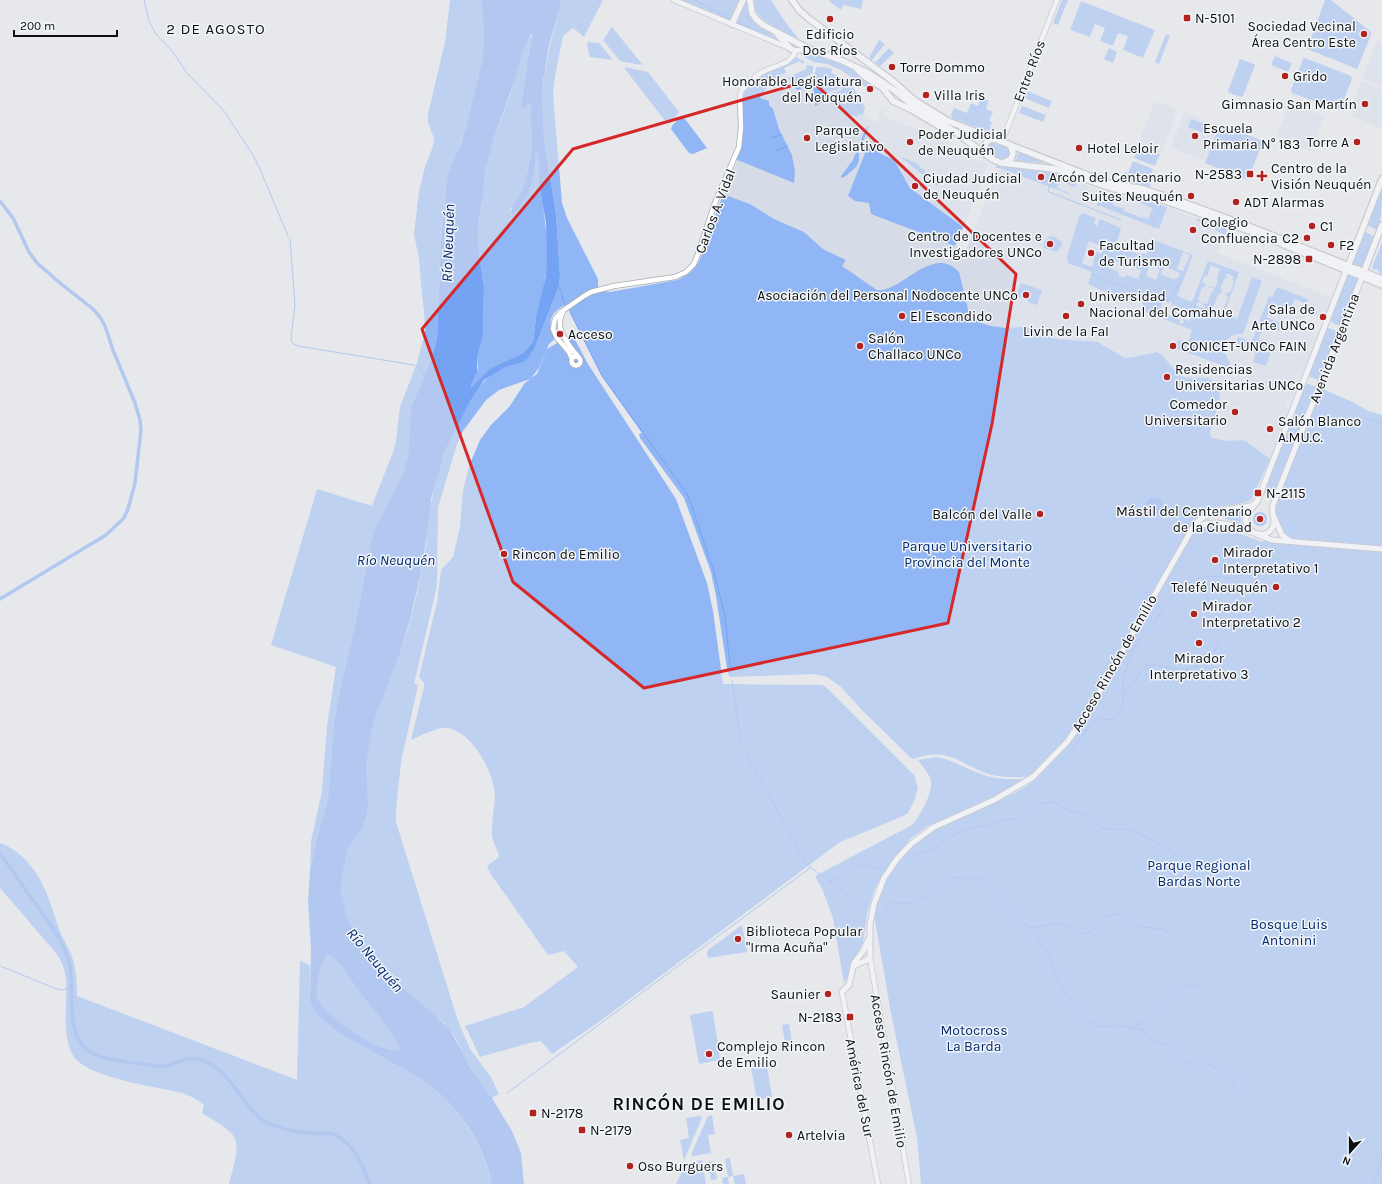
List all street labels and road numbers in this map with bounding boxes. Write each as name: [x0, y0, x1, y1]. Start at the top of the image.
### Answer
street label: Entre Ríos: [1010, 38, 1049, 105]
street label: Carlos A. Vidal: [692, 166, 739, 256]
street label: Avenida Argentina: [1306, 291, 1363, 405]
street label: Acceso Rincón de Emilio: [1068, 592, 1161, 735]
street label: Acceso Rincón de Emilio: [867, 993, 910, 1149]
street label: América del Sur: [842, 1037, 878, 1140]

